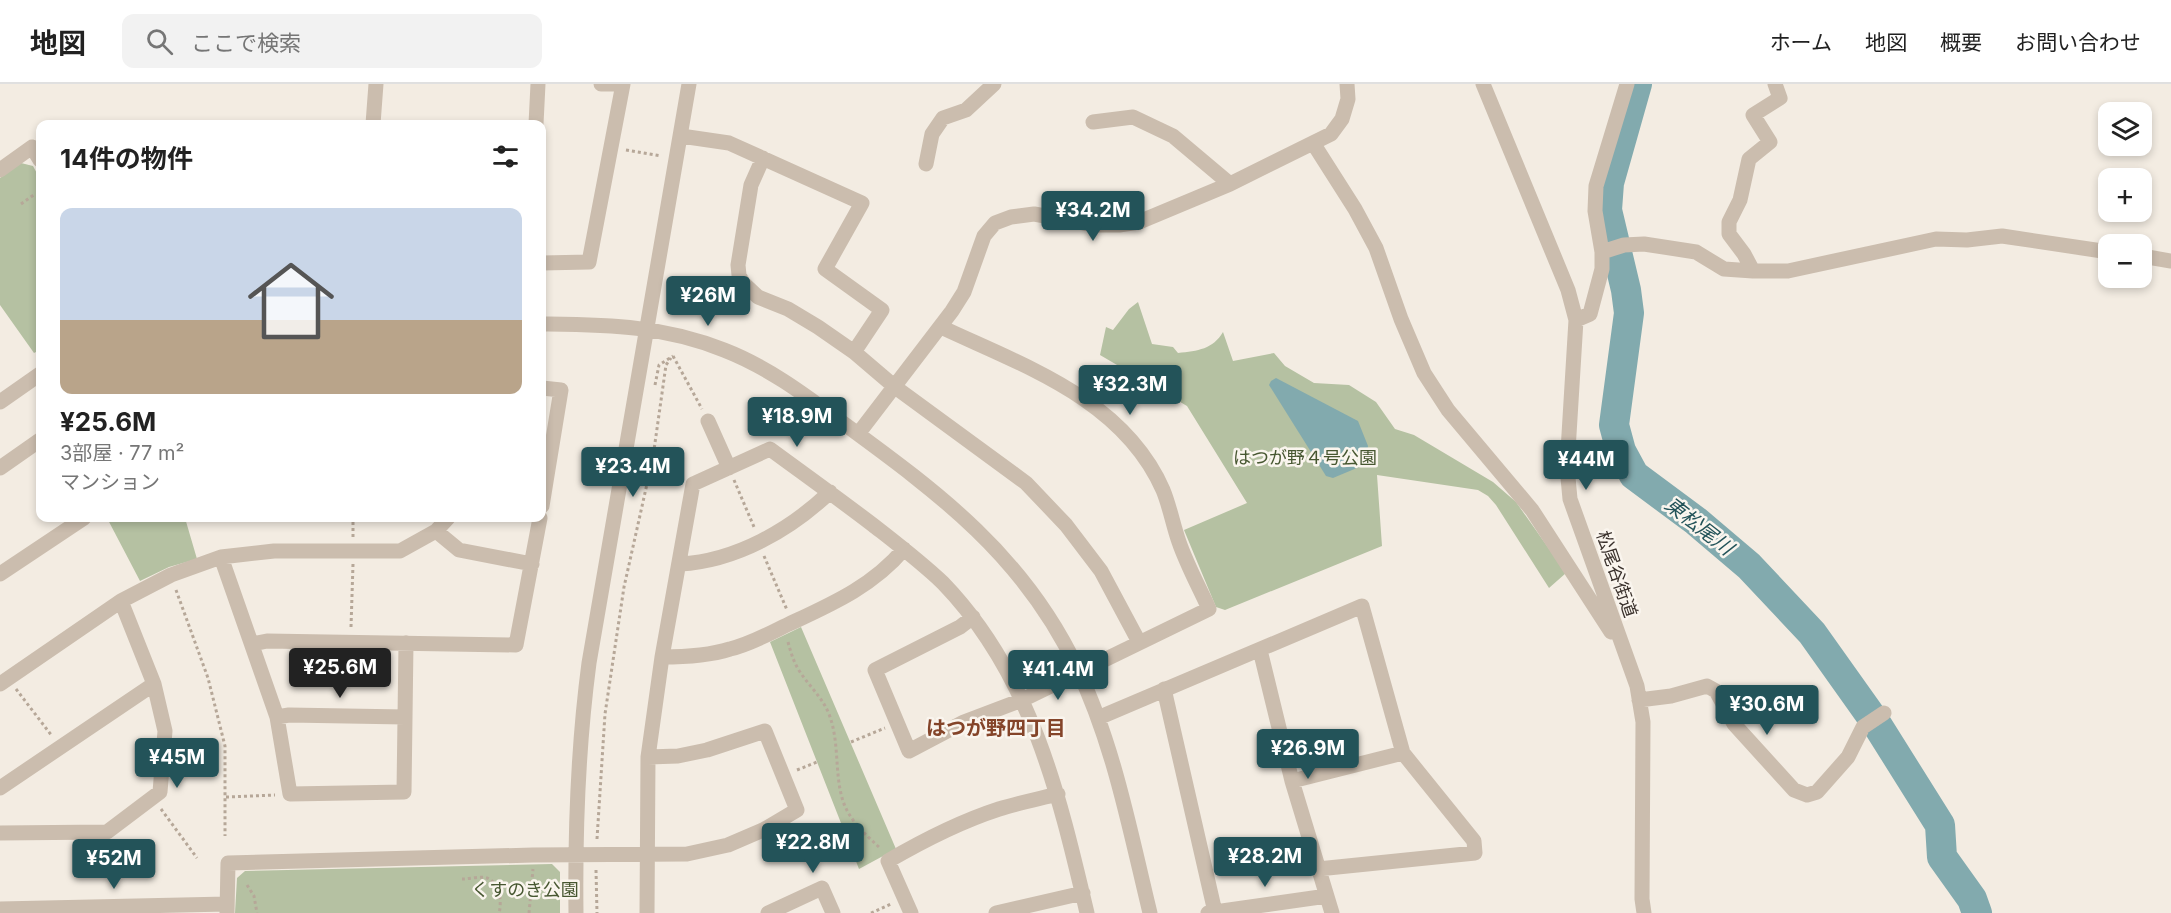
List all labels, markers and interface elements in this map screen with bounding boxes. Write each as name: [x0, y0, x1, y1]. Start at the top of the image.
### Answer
search box: [122, 14, 542, 68]
icon: search: [143, 25, 176, 58]
text: 地図: [30, 26, 86, 60]
text: ここで検索: [191, 30, 301, 56]
text: ホーム: [1770, 30, 1832, 55]
text: 地図: [1865, 30, 1907, 55]
text: 概要: [1940, 30, 1982, 55]
text: お問い合わせ: [2015, 30, 2141, 55]
map controls: [2098, 102, 2152, 288]
button: layers: [2098, 102, 2152, 156]
icon: filters: [489, 140, 522, 173]
text: 14件の物件: [60, 143, 193, 174]
button: +: [2098, 168, 2152, 222]
pin: ¥34.2M: [1044, 191, 1142, 242]
text: ¥34.2M: [1055, 198, 1131, 222]
button: −: [2098, 234, 2152, 288]
icon: home: [237, 247, 345, 355]
pin: ¥26M: [672, 276, 744, 327]
text: ¥26M: [680, 283, 736, 307]
pin: ¥32.3M: [1081, 365, 1179, 416]
text: ¥32.3M: [1093, 372, 1167, 396]
pin: ¥18.9M: [748, 397, 846, 448]
text: ¥18.9M: [762, 404, 832, 428]
text: ¥25.6M: [60, 406, 156, 437]
pin: ¥44M: [1550, 440, 1622, 491]
text: 3部屋 · 77 m²: [60, 441, 184, 465]
pin: ¥23.4M: [584, 447, 682, 498]
park label: はつが野４号公園: [1233, 447, 1377, 468]
text: ¥44M: [1557, 447, 1615, 471]
text: ¥23.4M: [595, 454, 671, 478]
text: マンション: [60, 470, 160, 494]
water label: 東松尾川: [1660, 492, 1739, 561]
street label: 松尾谷街道: [1592, 528, 1642, 620]
pin: ¥25.6M: [291, 648, 389, 699]
pin: ¥41.4M: [1009, 650, 1107, 701]
text: ¥25.6M: [303, 655, 377, 679]
text: ¥41.4M: [1022, 657, 1094, 681]
pin: ¥30.6M: [1718, 685, 1816, 736]
text: ¥30.6M: [1730, 692, 1804, 716]
district label: はつが野四丁目: [926, 716, 1066, 740]
pin: ¥26.9M: [1259, 729, 1357, 780]
text: ¥26.9M: [1271, 736, 1345, 760]
pin: ¥45M: [141, 738, 213, 789]
text: ¥45M: [149, 745, 205, 769]
pin: ¥22.8M: [764, 823, 862, 874]
text: ¥22.8M: [776, 830, 850, 854]
pin: ¥28.2M: [1216, 837, 1314, 888]
pin: ¥52M: [78, 839, 150, 890]
text: ¥28.2M: [1228, 844, 1302, 868]
text: ¥52M: [86, 846, 142, 870]
park label: くすのき公園: [471, 879, 579, 900]

